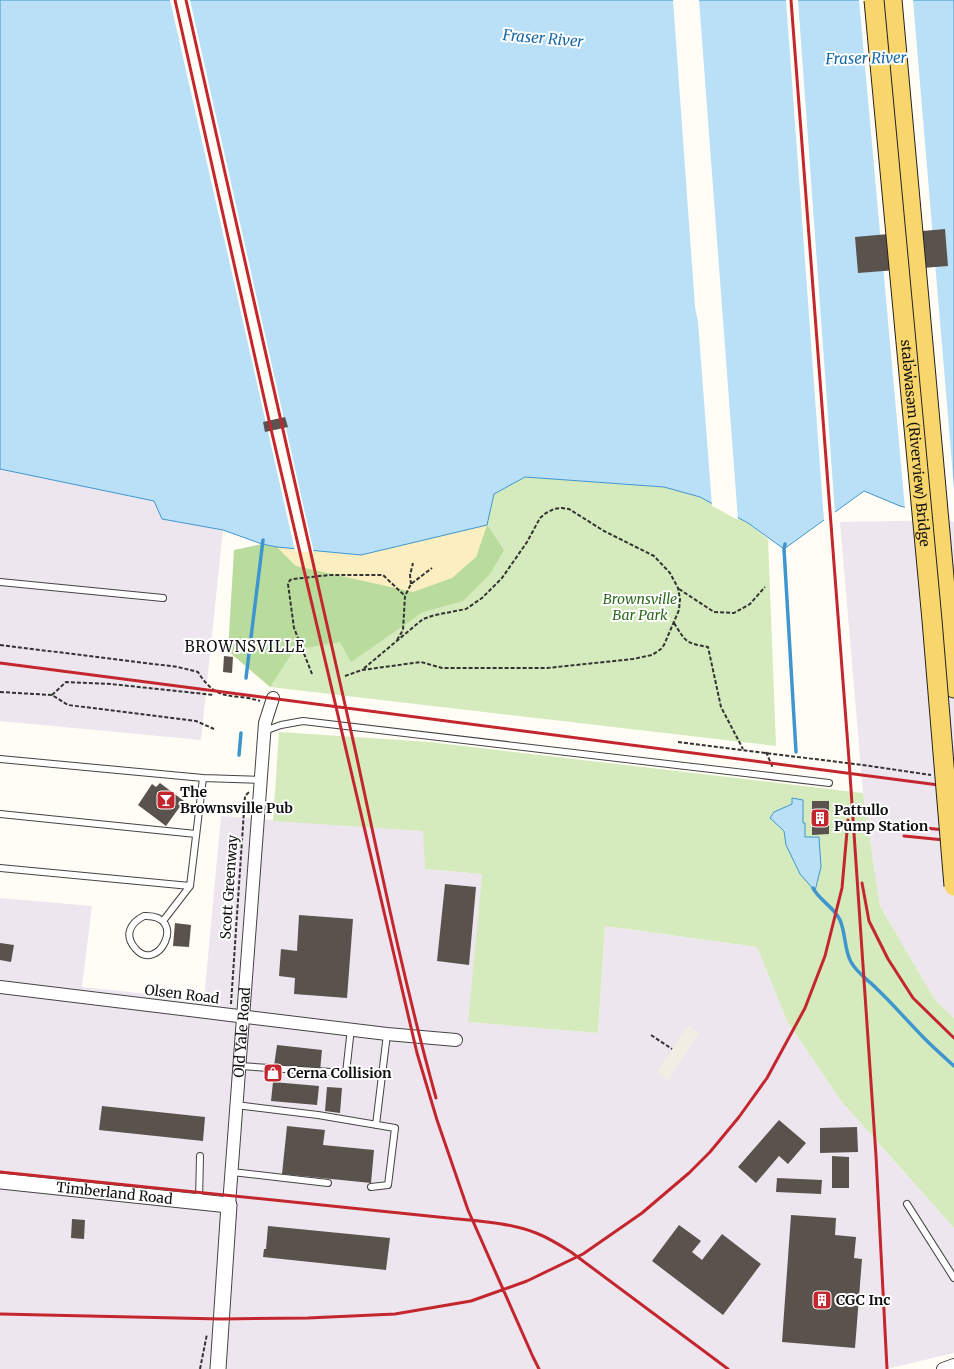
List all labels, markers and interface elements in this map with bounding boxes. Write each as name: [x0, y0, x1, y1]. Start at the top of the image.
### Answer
water label: Fraser River: [501, 25, 585, 51]
water label: Fraser River: [824, 48, 908, 68]
street label: stal̕əw̓asəm (Riverview) Bridge: [897, 339, 934, 547]
park label: Brownsville Bar Park: [603, 590, 677, 624]
district label: BROWNSVILLE: [184, 637, 306, 656]
place label: The Brownsville Pub: [180, 783, 293, 817]
bar icon: The Brownsville Pub: [155, 789, 177, 811]
place label: Pattullo Pump Station: [834, 801, 929, 835]
building icon: Pattullo Pump Station: [809, 807, 831, 829]
street label: Scott Greenway: [216, 833, 242, 940]
street label: Olsen Road: [144, 980, 221, 1008]
street label: Old Yale Road: [230, 986, 254, 1078]
shop icon: Cerna Collision: [262, 1062, 284, 1084]
place label: Cerna Collision: [287, 1064, 392, 1082]
street label: Timberland Road: [55, 1178, 174, 1208]
building icon: CGC Inc: [811, 1289, 833, 1311]
place label: CGC Inc: [836, 1291, 890, 1309]

